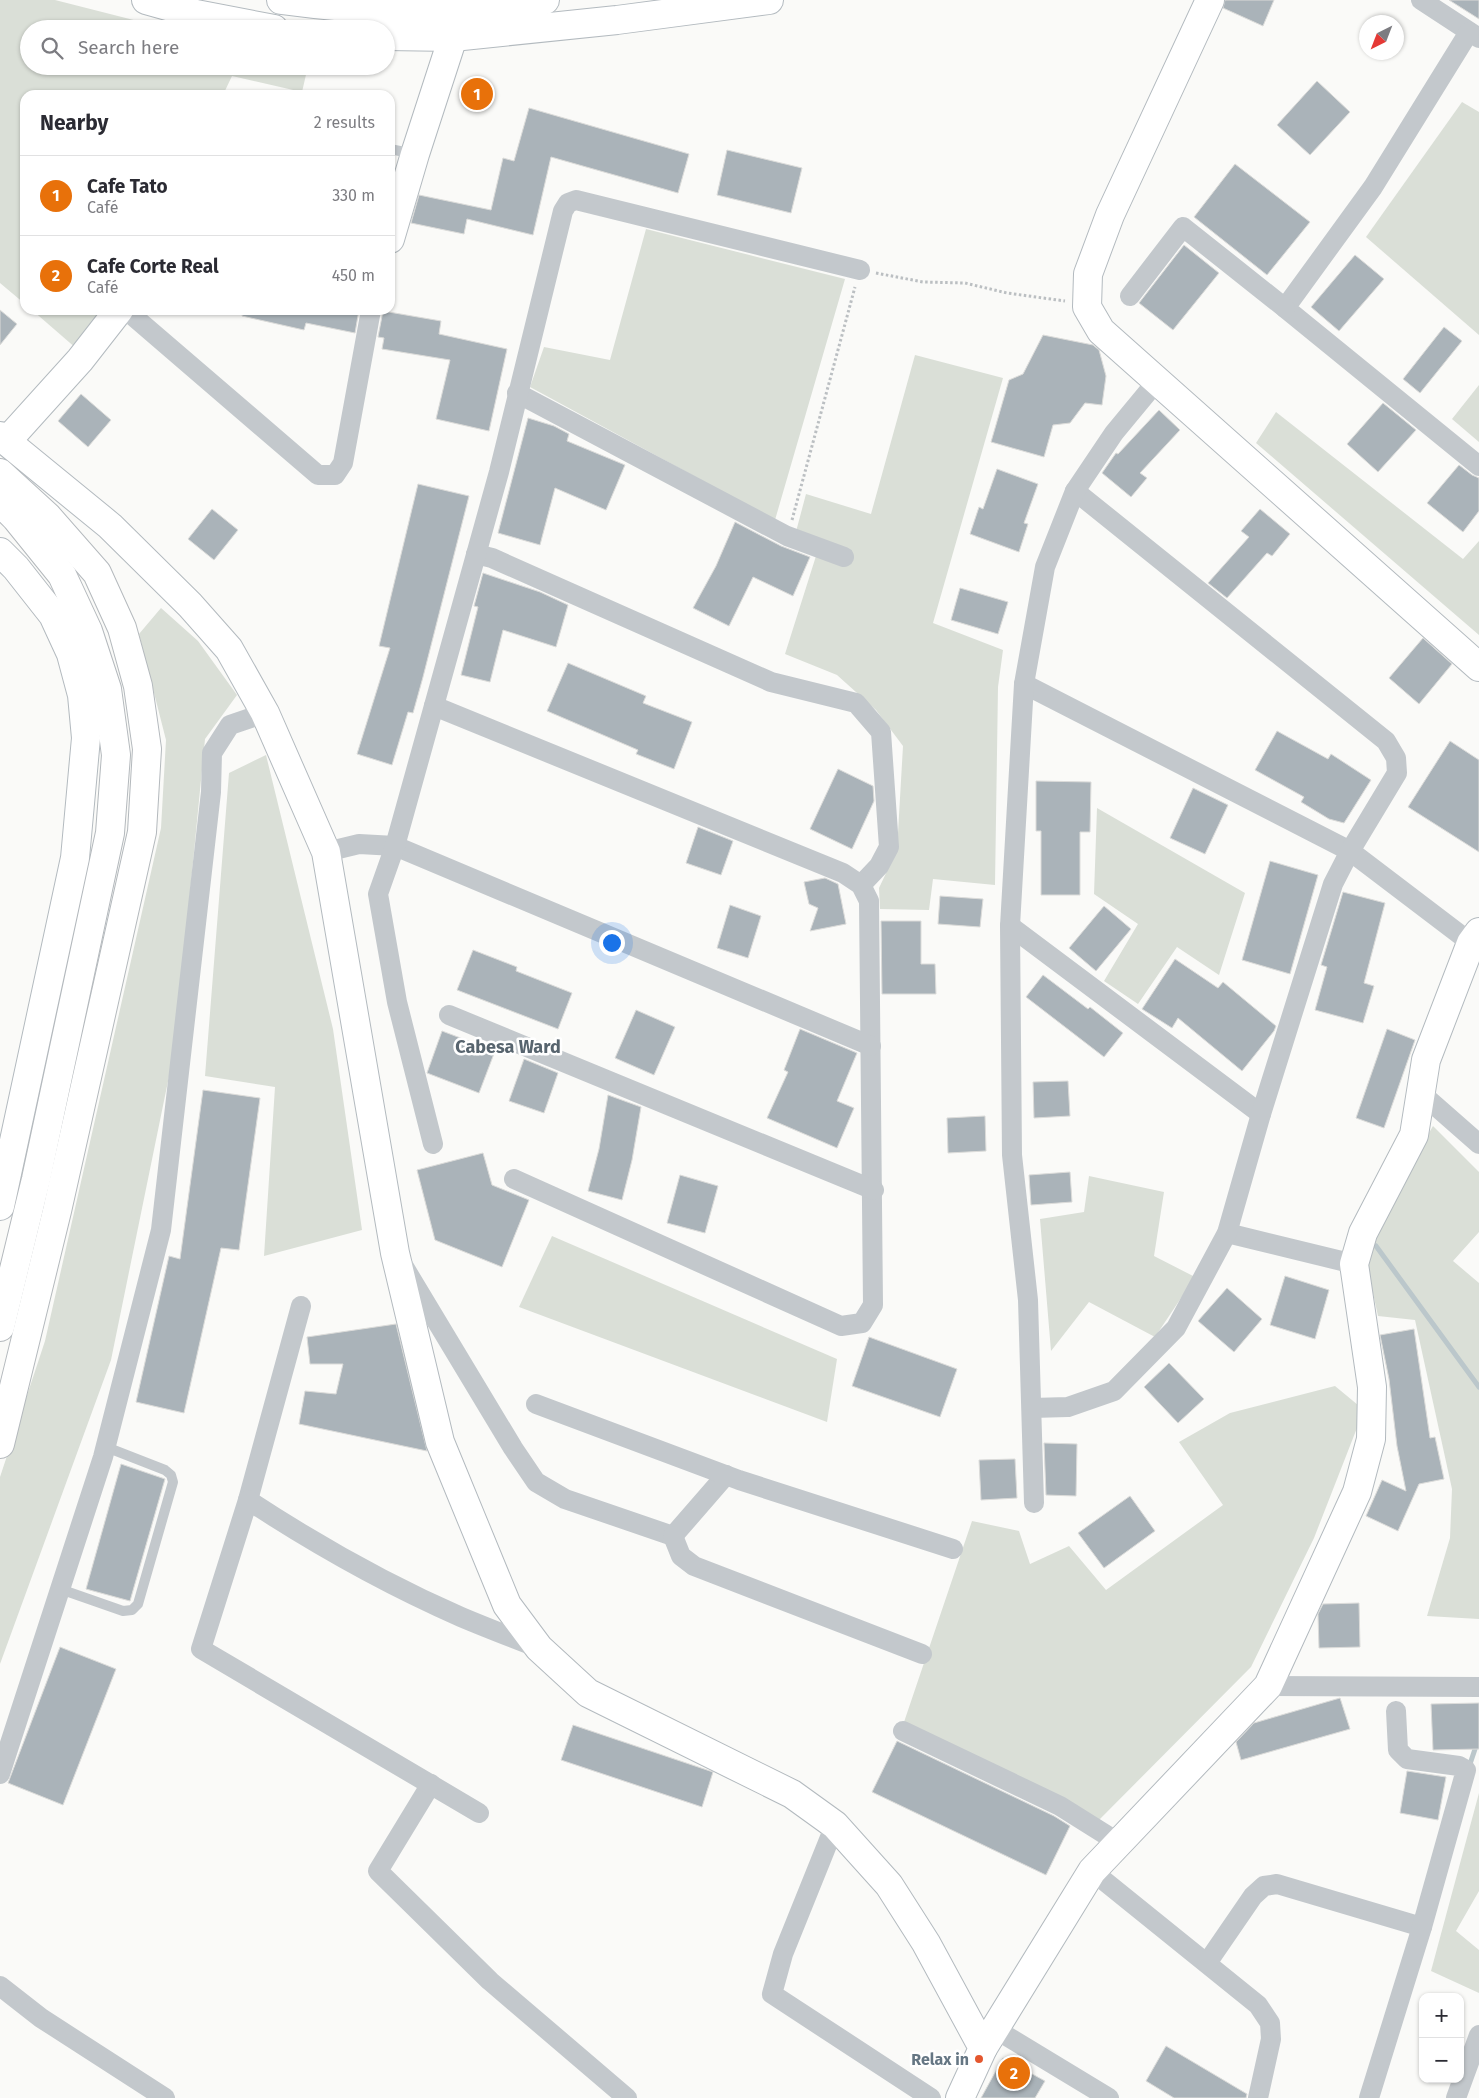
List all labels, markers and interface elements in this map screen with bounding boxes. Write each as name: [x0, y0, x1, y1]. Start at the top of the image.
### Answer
north arrow: [1359, 15, 1404, 60]
search box: [20, 20, 395, 75]
icon: search: [38, 34, 66, 62]
text: Search here: [78, 36, 179, 59]
pin: 1: [461, 75, 493, 113]
text: Nearby: [40, 110, 108, 136]
text: 2 results: [314, 113, 375, 132]
text: Cafe Tato: [87, 175, 168, 198]
text: 1: [52, 186, 60, 205]
text: 330 m: [332, 186, 375, 205]
text: Café: [87, 198, 118, 217]
text: Cafe Corte Real: [87, 255, 219, 278]
text: 2: [52, 266, 60, 285]
text: 450 m: [332, 266, 375, 285]
text: Café: [87, 278, 118, 297]
your location: [599, 930, 625, 956]
district label: Cabesa Ward: [455, 1036, 561, 1058]
map controls: [1419, 1993, 1464, 2083]
button: +: [1419, 1993, 1464, 2038]
button: −: [1419, 2038, 1464, 2083]
place label: Relax in: [911, 2050, 969, 2069]
marker: Relax in: [973, 2053, 985, 2065]
pin: 2: [998, 2054, 1030, 2092]

